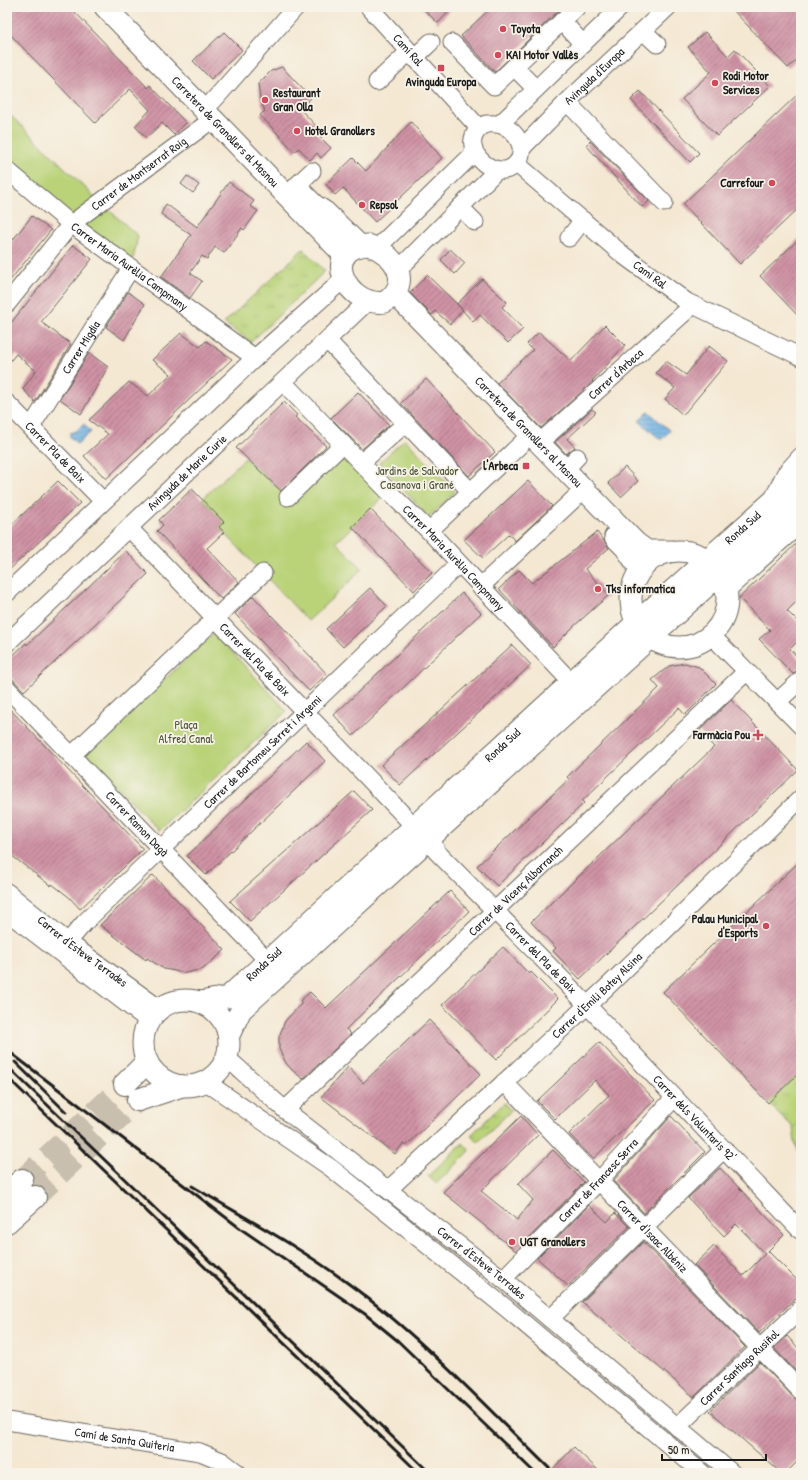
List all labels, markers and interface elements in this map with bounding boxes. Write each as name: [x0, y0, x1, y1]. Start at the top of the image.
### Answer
place label: Toyota: [510, 20, 540, 38]
marker: Toyota: [498, 24, 508, 34]
street label: Camí Ral: [389, 30, 428, 70]
street label: Avinguda d'Europa: [560, 43, 628, 108]
place label: KAI Motor Vallès: [506, 46, 578, 63]
marker: KAI Motor Vallès: [493, 50, 503, 60]
marker: Avinguda Europa: [436, 63, 446, 73]
place label: Rodi Motor Services: [723, 67, 769, 98]
street label: Carretera de Granollers al Masnou: [168, 72, 283, 191]
place label: Avinguda Europa: [406, 73, 477, 91]
marker: Rodi Motor Services: [710, 78, 720, 88]
place label: Restaurant Gran Olla: [273, 84, 321, 115]
marker: Restaurant Gran Olla: [260, 95, 270, 105]
place label: Hotel Granollers: [305, 122, 375, 139]
marker: Hotel Granollers: [292, 126, 302, 136]
street label: Carrer de Montserrat Roig: [87, 132, 190, 214]
place label: Carrefour: [720, 174, 764, 191]
marker: Carrefour: [767, 178, 777, 188]
place label: Repsol: [370, 196, 399, 214]
marker: Repsol: [357, 200, 367, 210]
street label: Carrer Maria Aurèlia Campmany: [68, 218, 192, 314]
street label: Camí Ral: [630, 256, 671, 293]
street label: Carrer Migdia: [57, 317, 104, 377]
street label: Carrer d'Arbeca: [584, 344, 647, 403]
street label: Carretera de Granollers al Masnou: [471, 372, 587, 491]
street label: Carrer Pla de Baix: [21, 417, 90, 487]
street label: Avinguda de Marie Curie: [143, 430, 230, 514]
place label: l'Arbeca: [483, 457, 518, 474]
marker: l'Arbeca: [521, 461, 531, 471]
park label: Jardins de Salvador Casanova i Grané: [375, 462, 459, 493]
street label: Carrer Maria Aurèlia Campmany: [399, 501, 509, 614]
street label: Ronda Sud: [721, 507, 764, 548]
place label: Tks informatica: [605, 580, 675, 597]
marker: Tks informatica: [593, 584, 603, 594]
street label: Carrer del Pla de Baix: [216, 619, 294, 700]
street label: Carrer de Bartomeu Serret i Argemi: [199, 691, 325, 813]
park label: Plaça Alfred Canal: [159, 716, 214, 747]
street label: Ronda Sud: [481, 724, 524, 766]
place label: Farmàcia Pou: [692, 726, 750, 743]
marker: Farmàcia Pou: [753, 730, 763, 740]
street label: Carrer Ramon Dagà: [102, 787, 173, 860]
street label: Carrer de Vicenç Albarranch: [464, 842, 566, 940]
place label: Palau Municipal d'Esports: [692, 910, 759, 942]
street label: Carrer d'Esteve Terrades: [34, 911, 132, 991]
street label: Carrer del Pla de Baix: [502, 917, 581, 997]
marker: Palau Municipal d'Esports: [761, 921, 771, 931]
street label: Ronda Sud: [242, 943, 285, 985]
street label: Carrer d'Emili Botey Alsina: [548, 948, 646, 1042]
street label: Carrer dels Voluntaris 92': [649, 1071, 740, 1165]
street label: Carrer de Francesc Serra: [554, 1134, 642, 1226]
street label: Carrer d'Isaac Albéniz: [613, 1196, 692, 1276]
street label: Carrer d'Esteve Terrades: [434, 1222, 530, 1303]
place label: UGT Granollers: [520, 1233, 586, 1250]
marker: UGT Granollers: [507, 1237, 517, 1247]
street label: Carrer Santiago Rusiñol: [695, 1325, 783, 1409]
street label: Camí de Santa Quiteria: [73, 1423, 176, 1456]
scale bar: [662, 1436, 766, 1462]
text: 50 m: [668, 1441, 689, 1458]

